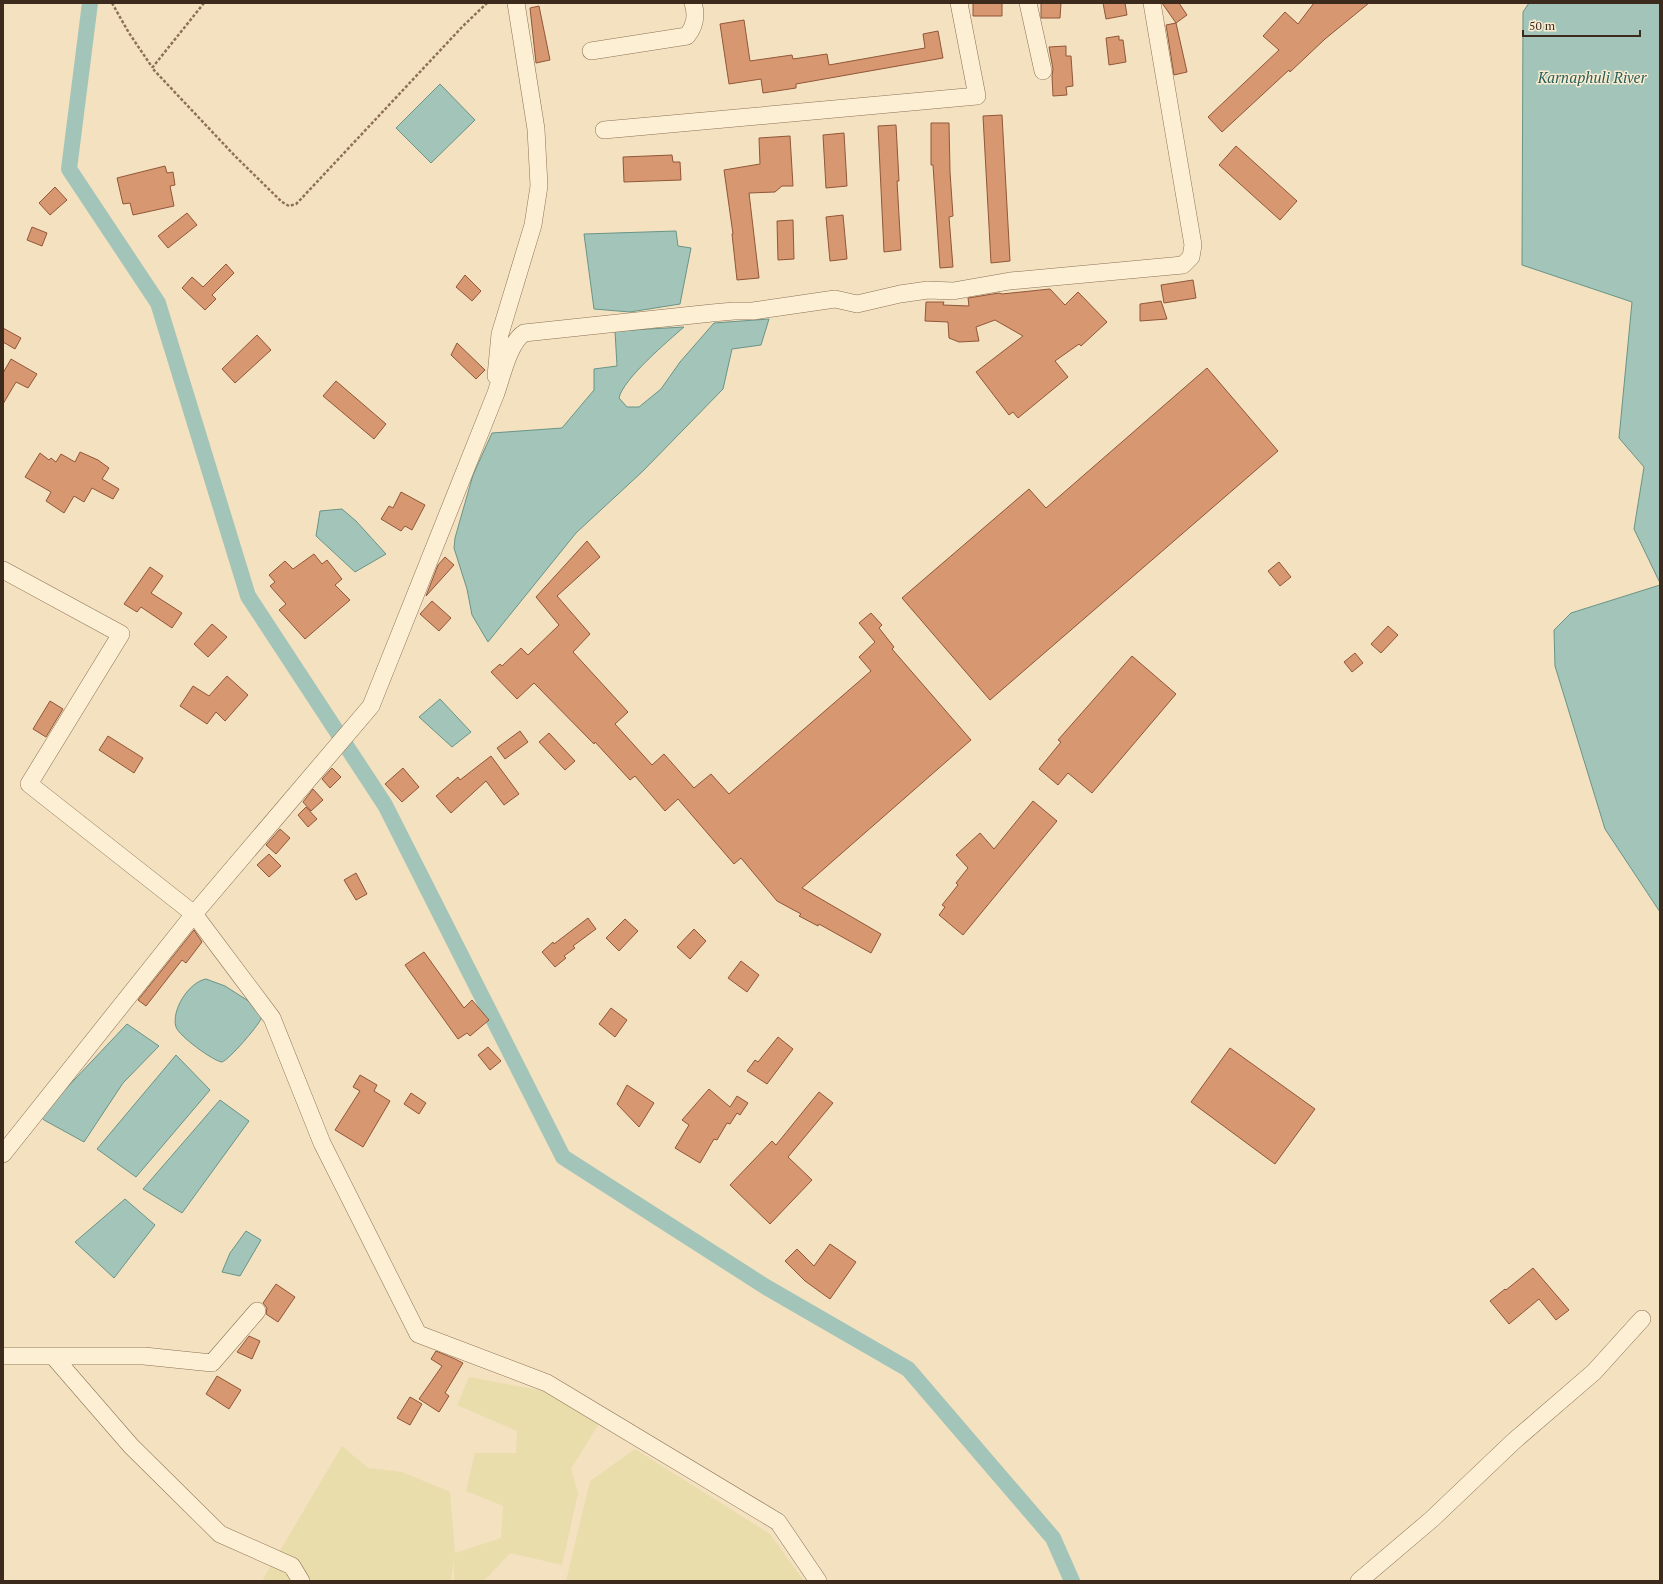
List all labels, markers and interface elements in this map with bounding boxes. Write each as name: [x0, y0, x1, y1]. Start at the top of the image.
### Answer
scale bar: [1523, 12, 1640, 38]
text: 50 m: [1529, 18, 1556, 33]
water label: Karnaphuli River: [1537, 67, 1647, 87]

